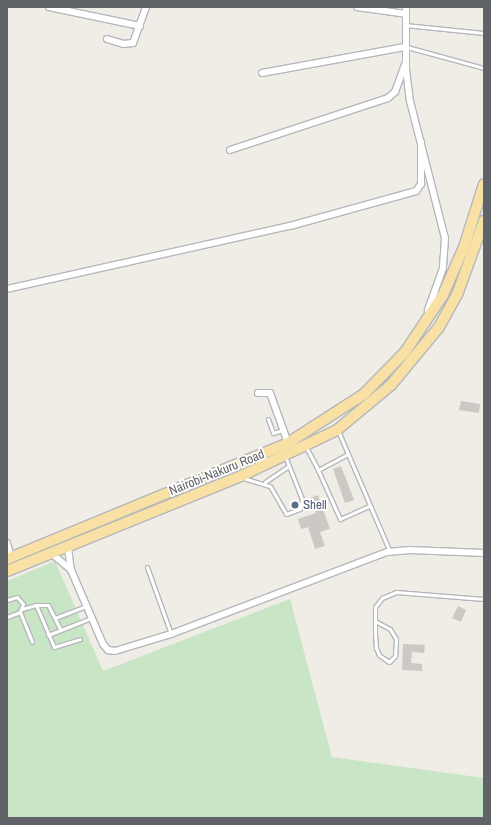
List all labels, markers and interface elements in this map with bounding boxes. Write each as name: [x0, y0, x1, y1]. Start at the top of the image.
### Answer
street label: Nairobi-Nakuru Road: [167, 447, 267, 499]
place label: Shell: [303, 497, 327, 513]
marker: Shell: [290, 500, 300, 510]

